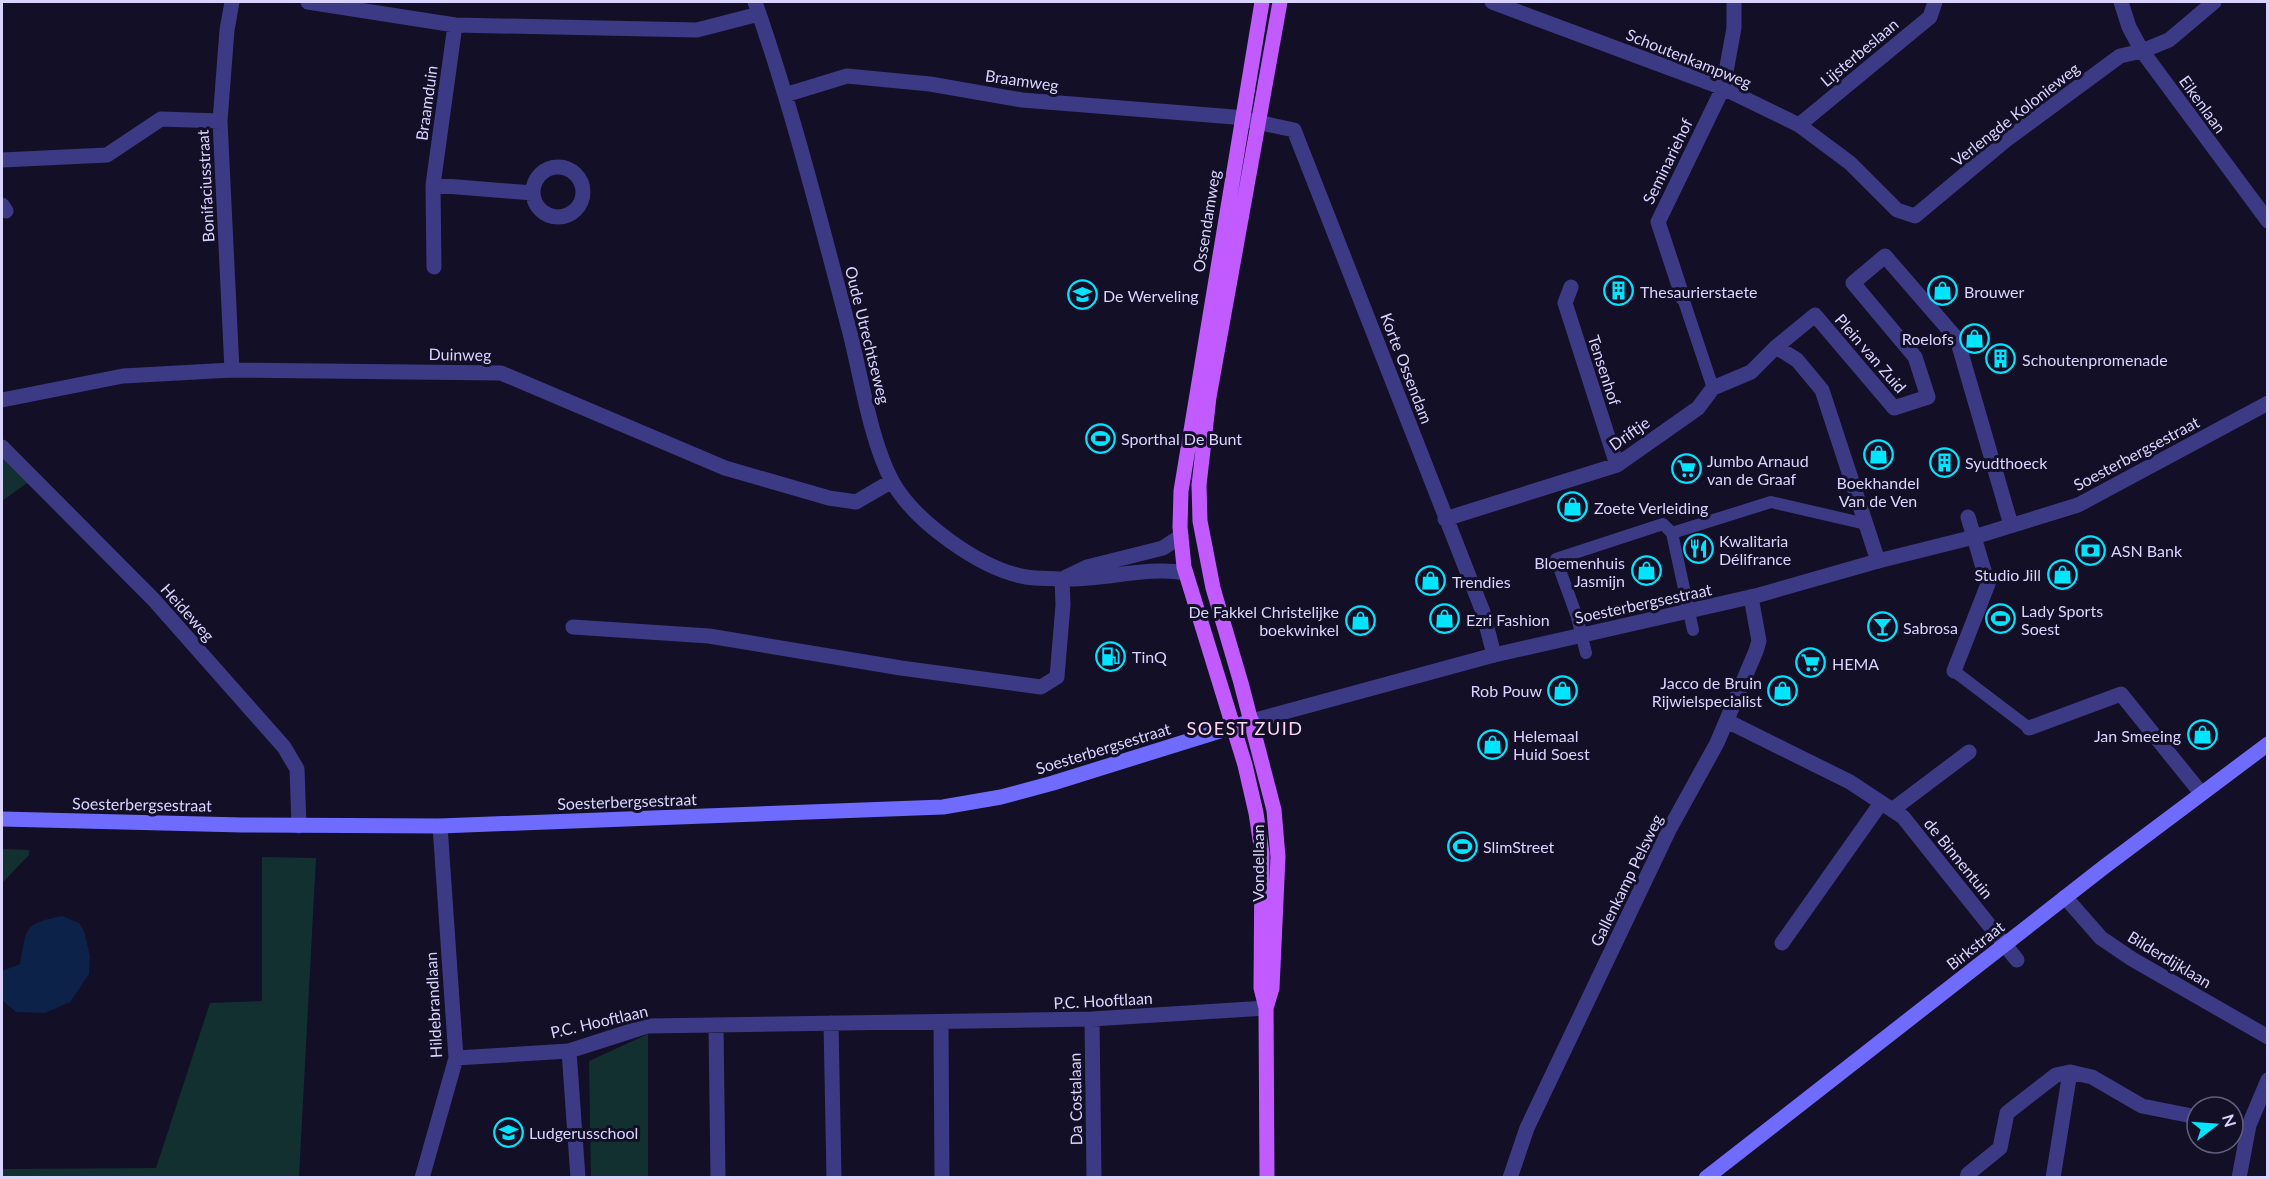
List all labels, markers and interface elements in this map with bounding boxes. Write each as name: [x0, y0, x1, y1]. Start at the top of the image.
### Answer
street label: Lijsterbeslaan: [1816, 14, 1902, 90]
street label: Schoutenkampweg: [1624, 24, 1754, 92]
street label: Verlengde Kolonieweg: [1947, 58, 2083, 170]
street label: Braamduin: [411, 64, 441, 142]
street label: Braamweg: [984, 65, 1060, 95]
street label: Eikenlaan: [2176, 71, 2230, 137]
street label: Seminariehof: [1638, 115, 1696, 207]
street label: Bonifaciusstraat: [193, 129, 217, 243]
street label: Ossendamweg: [1189, 169, 1223, 273]
street label: Oude Utrechtseweg: [842, 264, 894, 406]
building icon: Thesaurierstaete: [1603, 275, 1635, 307]
shop icon: Brouwer: [1927, 275, 1959, 307]
school or university icon: De Werveling: [1066, 279, 1098, 311]
place label: Thesaurierstaete: [1640, 282, 1758, 301]
place label: Brouwer: [1964, 282, 2025, 301]
place label: De Werveling: [1103, 286, 1199, 305]
street label: Korte Ossendam: [1377, 310, 1437, 426]
street label: Plein van Zuid: [1832, 310, 1910, 396]
shop icon: Roelofs: [1959, 322, 1991, 354]
place label: Roelofs: [1902, 329, 1954, 348]
street label: Tensenhof: [1585, 333, 1625, 408]
building icon: Schoutenpromenade: [1985, 343, 2017, 375]
street label: Duinweg: [428, 344, 492, 364]
place label: Schoutenpromenade: [2022, 350, 2168, 369]
street label: Driftje: [1605, 412, 1653, 454]
street label: Soesterbergsestraat: [2070, 412, 2202, 494]
sports icon: Sporthal De Bunt: [1084, 422, 1116, 454]
place label: Sporthal De Bunt: [1121, 429, 1242, 448]
shop icon: Boekhandel Van de Ven: [1862, 438, 1894, 470]
building icon: Syudthoeck: [1928, 446, 1960, 478]
place label: Jumbo Arnaud van de Graaf: [1707, 451, 1809, 488]
supermarket icon: Jumbo Arnaud van de Graaf: [1670, 453, 1702, 485]
place label: Syudthoeck: [1965, 453, 2048, 472]
place label: Boekhandel Van de Ven: [1837, 473, 1919, 510]
shop icon: Zoete Verleiding: [1557, 491, 1589, 523]
place label: Zoete Verleiding: [1594, 498, 1708, 517]
place label: Kwalitaria Délifrance: [1719, 531, 1791, 568]
restaurant icon: Kwalitaria Délifrance: [1682, 533, 1714, 565]
bank icon: ASN Bank: [2074, 534, 2106, 566]
place label: ASN Bank: [2111, 541, 2183, 560]
place label: Bloemenhuis Jasmijn: [1534, 553, 1625, 590]
shop icon: Bloemenhuis Jasmijn: [1630, 555, 1662, 587]
shop icon: Studio Jill: [2046, 558, 2078, 590]
shop icon: Trendies: [1415, 565, 1447, 597]
place label: Studio Jill: [1975, 565, 2041, 584]
place label: Trendies: [1452, 572, 1511, 591]
street label: Heideweg: [157, 579, 219, 645]
street label: Soesterbergsestraat: [1573, 579, 1714, 627]
place label: Lady Sports Soest: [2021, 601, 2103, 638]
place label: De Fakkel Christelijke boekwinkel: [1188, 602, 1339, 639]
shop icon: Ezri Fashion: [1429, 603, 1461, 635]
sports icon: Lady Sports Soest: [1984, 603, 2016, 635]
shop icon: De Fakkel Christelijke boekwinkel: [1344, 604, 1376, 636]
place label: Ezri Fashion: [1466, 610, 1550, 629]
bar icon: Sabrosa: [1866, 611, 1898, 643]
place label: Sabrosa: [1903, 618, 1958, 637]
fuel station icon: TinQ: [1095, 640, 1127, 672]
place label: TinQ: [1132, 647, 1167, 666]
supermarket icon: HEMA: [1795, 647, 1827, 679]
place label: HEMA: [1832, 654, 1879, 673]
place label: Jacco de Bruin Rijwielspecialist: [1652, 673, 1762, 710]
shop icon: Rob Pouw: [1547, 674, 1579, 706]
shop icon: Jacco de Bruin Rijwielspecialist: [1767, 675, 1799, 707]
place label: Rob Pouw: [1471, 681, 1542, 700]
district label: SOEST ZUID: [1187, 717, 1303, 739]
street label: Soesterbergsestraat: [1033, 718, 1173, 778]
shop icon: Jan Smeeing: [2186, 719, 2218, 751]
place label: Helemaal Huid Soest: [1513, 726, 1590, 763]
place label: Jan Smeeing: [2094, 726, 2181, 745]
shop icon: Helemaal Huid Soest: [1476, 728, 1508, 760]
street label: Soesterbergsestraat: [557, 789, 697, 813]
street label: Soesterbergsestraat: [72, 793, 212, 815]
street label: Gallenkamp Pelsweg: [1586, 811, 1666, 949]
street label: de Binnentuin: [1921, 814, 1997, 902]
street label: Vondellaan: [1248, 824, 1267, 902]
sports icon: SlimStreet: [1446, 830, 1478, 862]
place label: SlimStreet: [1483, 837, 1555, 856]
street label: Birkstraat: [1942, 916, 2008, 973]
street label: Bilderdijklaan: [2125, 927, 2215, 991]
street label: Hildebrandlaan: [421, 951, 445, 1059]
street label: P.C. Hooftlaan: [1053, 988, 1153, 1012]
street label: P.C. Hooftlaan: [548, 1001, 650, 1041]
street label: Da Costalaan: [1065, 1052, 1085, 1146]
north arrow: [2185, 1095, 2245, 1155]
text: N: [2219, 1112, 2241, 1129]
school or university icon: Ludgerusschool: [492, 1116, 524, 1148]
place label: Ludgerusschool: [529, 1123, 638, 1142]

